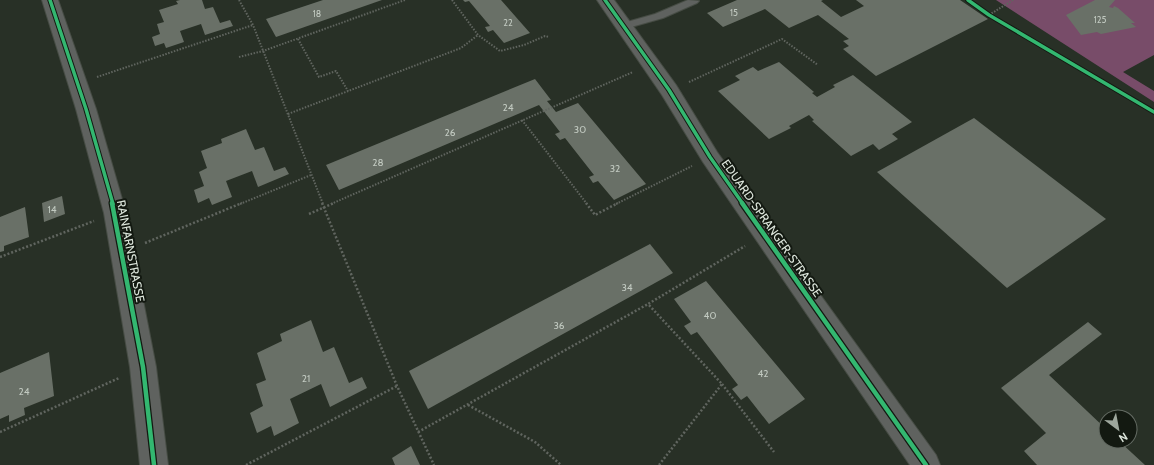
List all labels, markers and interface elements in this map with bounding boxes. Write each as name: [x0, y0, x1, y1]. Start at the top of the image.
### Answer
house number: 15: [730, 7, 738, 18]
house number: 18: [313, 8, 321, 19]
house number: 125: [1094, 14, 1106, 25]
house number: 22: [503, 17, 513, 28]
house number: 24: [502, 101, 514, 114]
house number: 30: [574, 123, 586, 136]
house number: 26: [445, 126, 456, 139]
house number: 28: [372, 156, 384, 169]
street label: EDUARD-SPRANGER-STRASSE: [719, 156, 826, 300]
house number: 32: [610, 162, 620, 175]
street label: RAINFARNSTRASSE: [114, 199, 148, 304]
house number: 14: [47, 203, 57, 216]
house number: 34: [621, 281, 633, 294]
house number: 40: [704, 309, 716, 322]
house number: 36: [553, 319, 565, 332]
house number: 42: [757, 367, 769, 380]
house number: 21: [302, 372, 310, 385]
house number: 24: [18, 385, 30, 398]
north arrow: [1098, 409, 1138, 449]
text: N: [1116, 429, 1130, 445]

